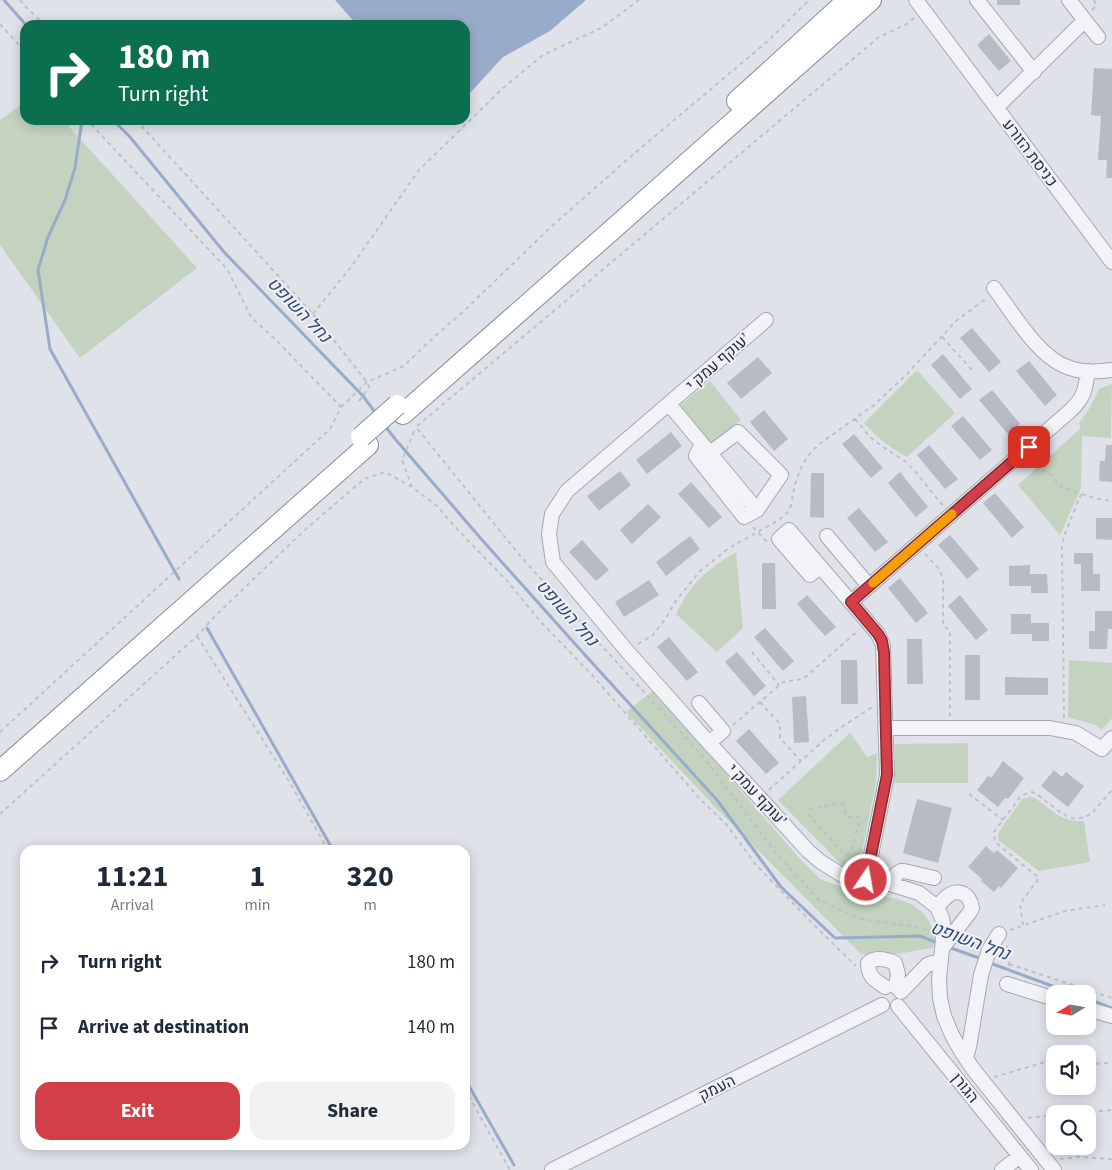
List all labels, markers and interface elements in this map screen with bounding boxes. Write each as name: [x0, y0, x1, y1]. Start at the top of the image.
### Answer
text: 180 m: [118, 32, 210, 82]
icon: right: [35, 40, 100, 105]
text: Turn right: [118, 78, 208, 110]
street label: כניסת הזורע: [997, 115, 1063, 191]
water label: נחל השופט: [261, 272, 338, 350]
street label: עוקף עמק י’: [681, 328, 755, 396]
pin: [1008, 426, 1050, 468]
icon: arrive: [1015, 433, 1043, 461]
water label: נחל השופט: [530, 574, 605, 653]
street label: עוקף עמק י’: [722, 759, 792, 831]
position arrow: [839, 853, 891, 905]
text: 11:21: [96, 855, 168, 898]
text: 1: [249, 855, 265, 898]
text: 320: [346, 855, 394, 898]
text: Arrival: [111, 894, 154, 916]
text: min: [244, 894, 270, 916]
text: m: [364, 894, 377, 916]
water label: נחל השופט: [927, 915, 1015, 967]
icon: right: [35, 949, 63, 977]
text: Turn right: [78, 949, 162, 976]
text: 180 m: [407, 949, 455, 976]
north arrow: [1046, 985, 1096, 1035]
map controls: [1046, 985, 1096, 1155]
icon: arrive: [35, 1014, 63, 1042]
text: Arrive at destination: [78, 1014, 249, 1041]
text: 140 m: [407, 1014, 455, 1041]
button: sound: [1046, 1045, 1096, 1095]
street label: הגורן: [946, 1068, 984, 1108]
street label: העמק: [695, 1069, 739, 1107]
button: Exit: [35, 1082, 240, 1140]
button: Share: [250, 1082, 455, 1140]
button: search: [1046, 1105, 1096, 1155]

